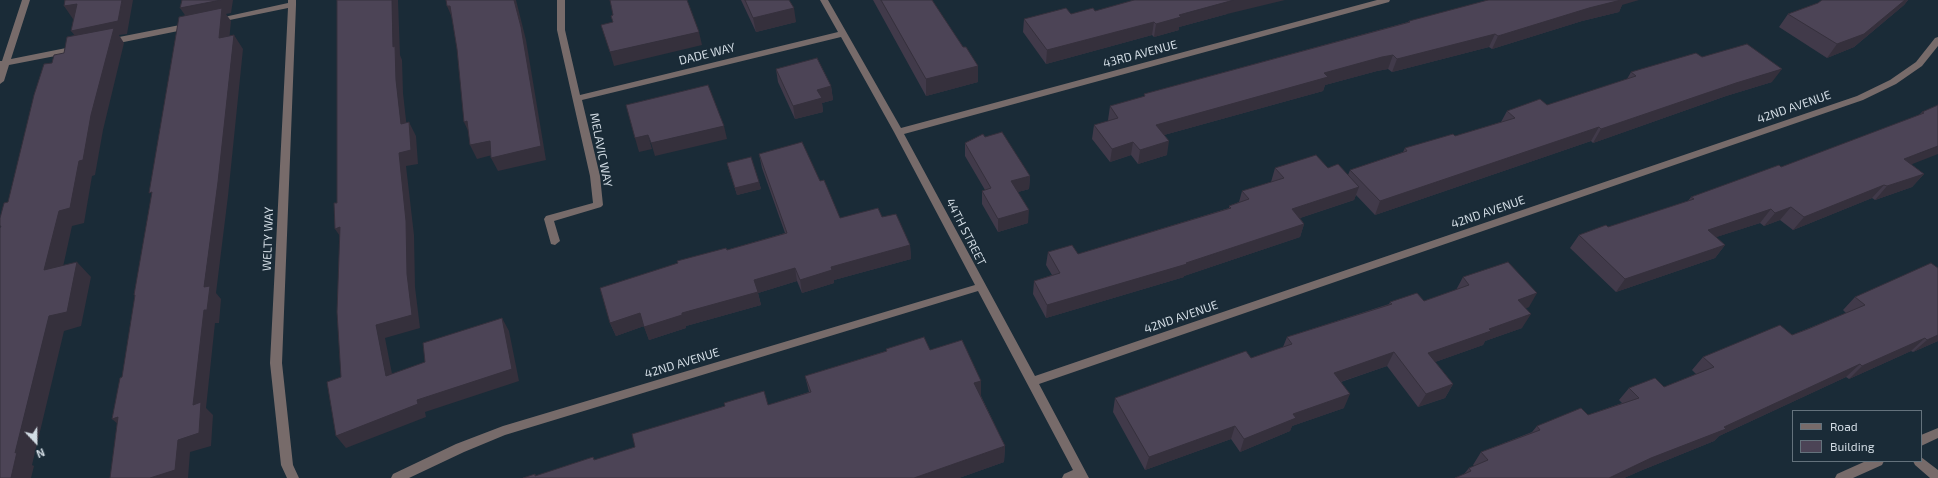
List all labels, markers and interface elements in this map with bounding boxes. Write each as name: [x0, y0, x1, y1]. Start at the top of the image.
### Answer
street label: 43RD AVENUE: [1101, 37, 1179, 71]
street label: DADE WAY: [677, 40, 737, 68]
street label: 42ND AVENUE: [1755, 88, 1833, 126]
street label: MELAVIC WAY: [587, 112, 615, 188]
street label: 42ND AVENUE: [1449, 193, 1527, 231]
street label: 44TH STREET: [943, 196, 989, 268]
street label: WELTY WAY: [260, 207, 276, 271]
street label: 42ND AVENUE: [1142, 298, 1220, 336]
street label: 42ND AVENUE: [643, 345, 721, 381]
legend: [1792, 410, 1922, 462]
text: Road: [1830, 419, 1858, 433]
north arrow: [16, 422, 56, 462]
text: Building: [1830, 439, 1874, 453]
text: N: [35, 446, 47, 461]

